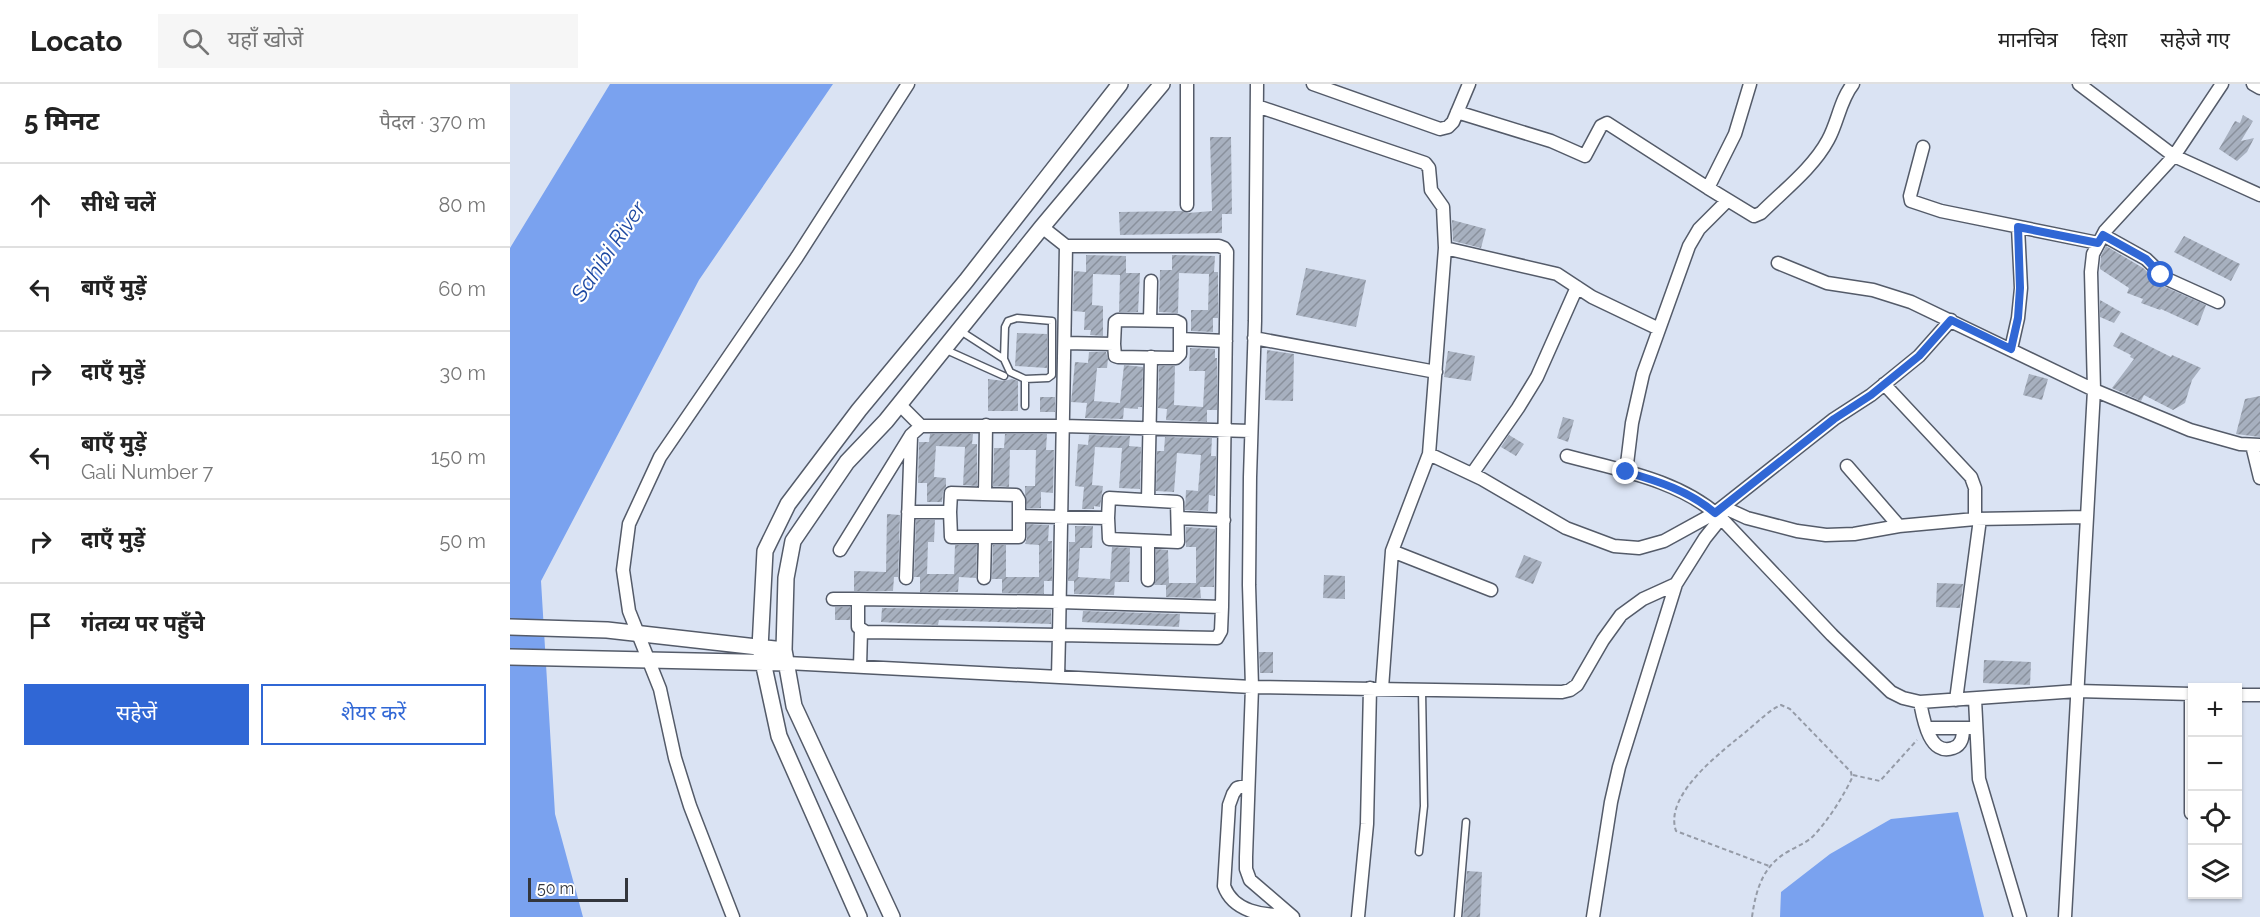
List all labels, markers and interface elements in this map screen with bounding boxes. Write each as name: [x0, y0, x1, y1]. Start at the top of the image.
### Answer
search box: [158, 14, 578, 68]
text: Locato: [30, 25, 122, 58]
icon: search: [179, 25, 212, 58]
text: यहाँ खोजें: [227, 26, 303, 52]
text: मानचित्र: [1998, 27, 2058, 52]
text: दिशा: [2091, 27, 2127, 52]
text: सहेजे गए: [2160, 27, 2230, 52]
text: 5 मिनट: [24, 106, 99, 136]
text: पैदल · 370 m: [380, 110, 486, 134]
icon: ahead: [24, 189, 57, 222]
text: सीधे चलें: [81, 190, 156, 216]
text: 80 m: [438, 193, 486, 217]
water label: Sahibi River: [565, 195, 652, 307]
route start: [2147, 261, 2173, 287]
icon: left: [24, 273, 57, 306]
text: बाएँ मुड़ें: [81, 274, 147, 300]
text: 60 m: [438, 277, 486, 301]
icon: right: [24, 357, 57, 390]
text: दाएँ मुड़ें: [81, 358, 145, 384]
text: 30 m: [440, 361, 486, 385]
text: बाएँ मुड़ें: [81, 430, 147, 456]
icon: left: [24, 441, 57, 474]
text: 150 m: [431, 445, 486, 469]
route end: [1612, 458, 1638, 484]
text: Gali Number 7: [81, 460, 213, 484]
icon: right: [24, 525, 57, 558]
text: दाएँ मुड़ें: [81, 526, 145, 552]
text: 50 m: [439, 529, 486, 553]
icon: arrive: [24, 609, 57, 642]
text: गंतव्य पर पहुँचे: [81, 610, 205, 636]
map controls: [2188, 683, 2242, 899]
button: +: [2188, 683, 2242, 737]
button: सहेजें: [24, 684, 249, 745]
button: शेयर करें: [261, 684, 486, 745]
button: −: [2188, 737, 2242, 791]
button: locate: [2188, 791, 2242, 845]
button: layers: [2188, 845, 2242, 899]
scale bar: [528, 875, 628, 902]
text: 50 m: [537, 879, 574, 898]

